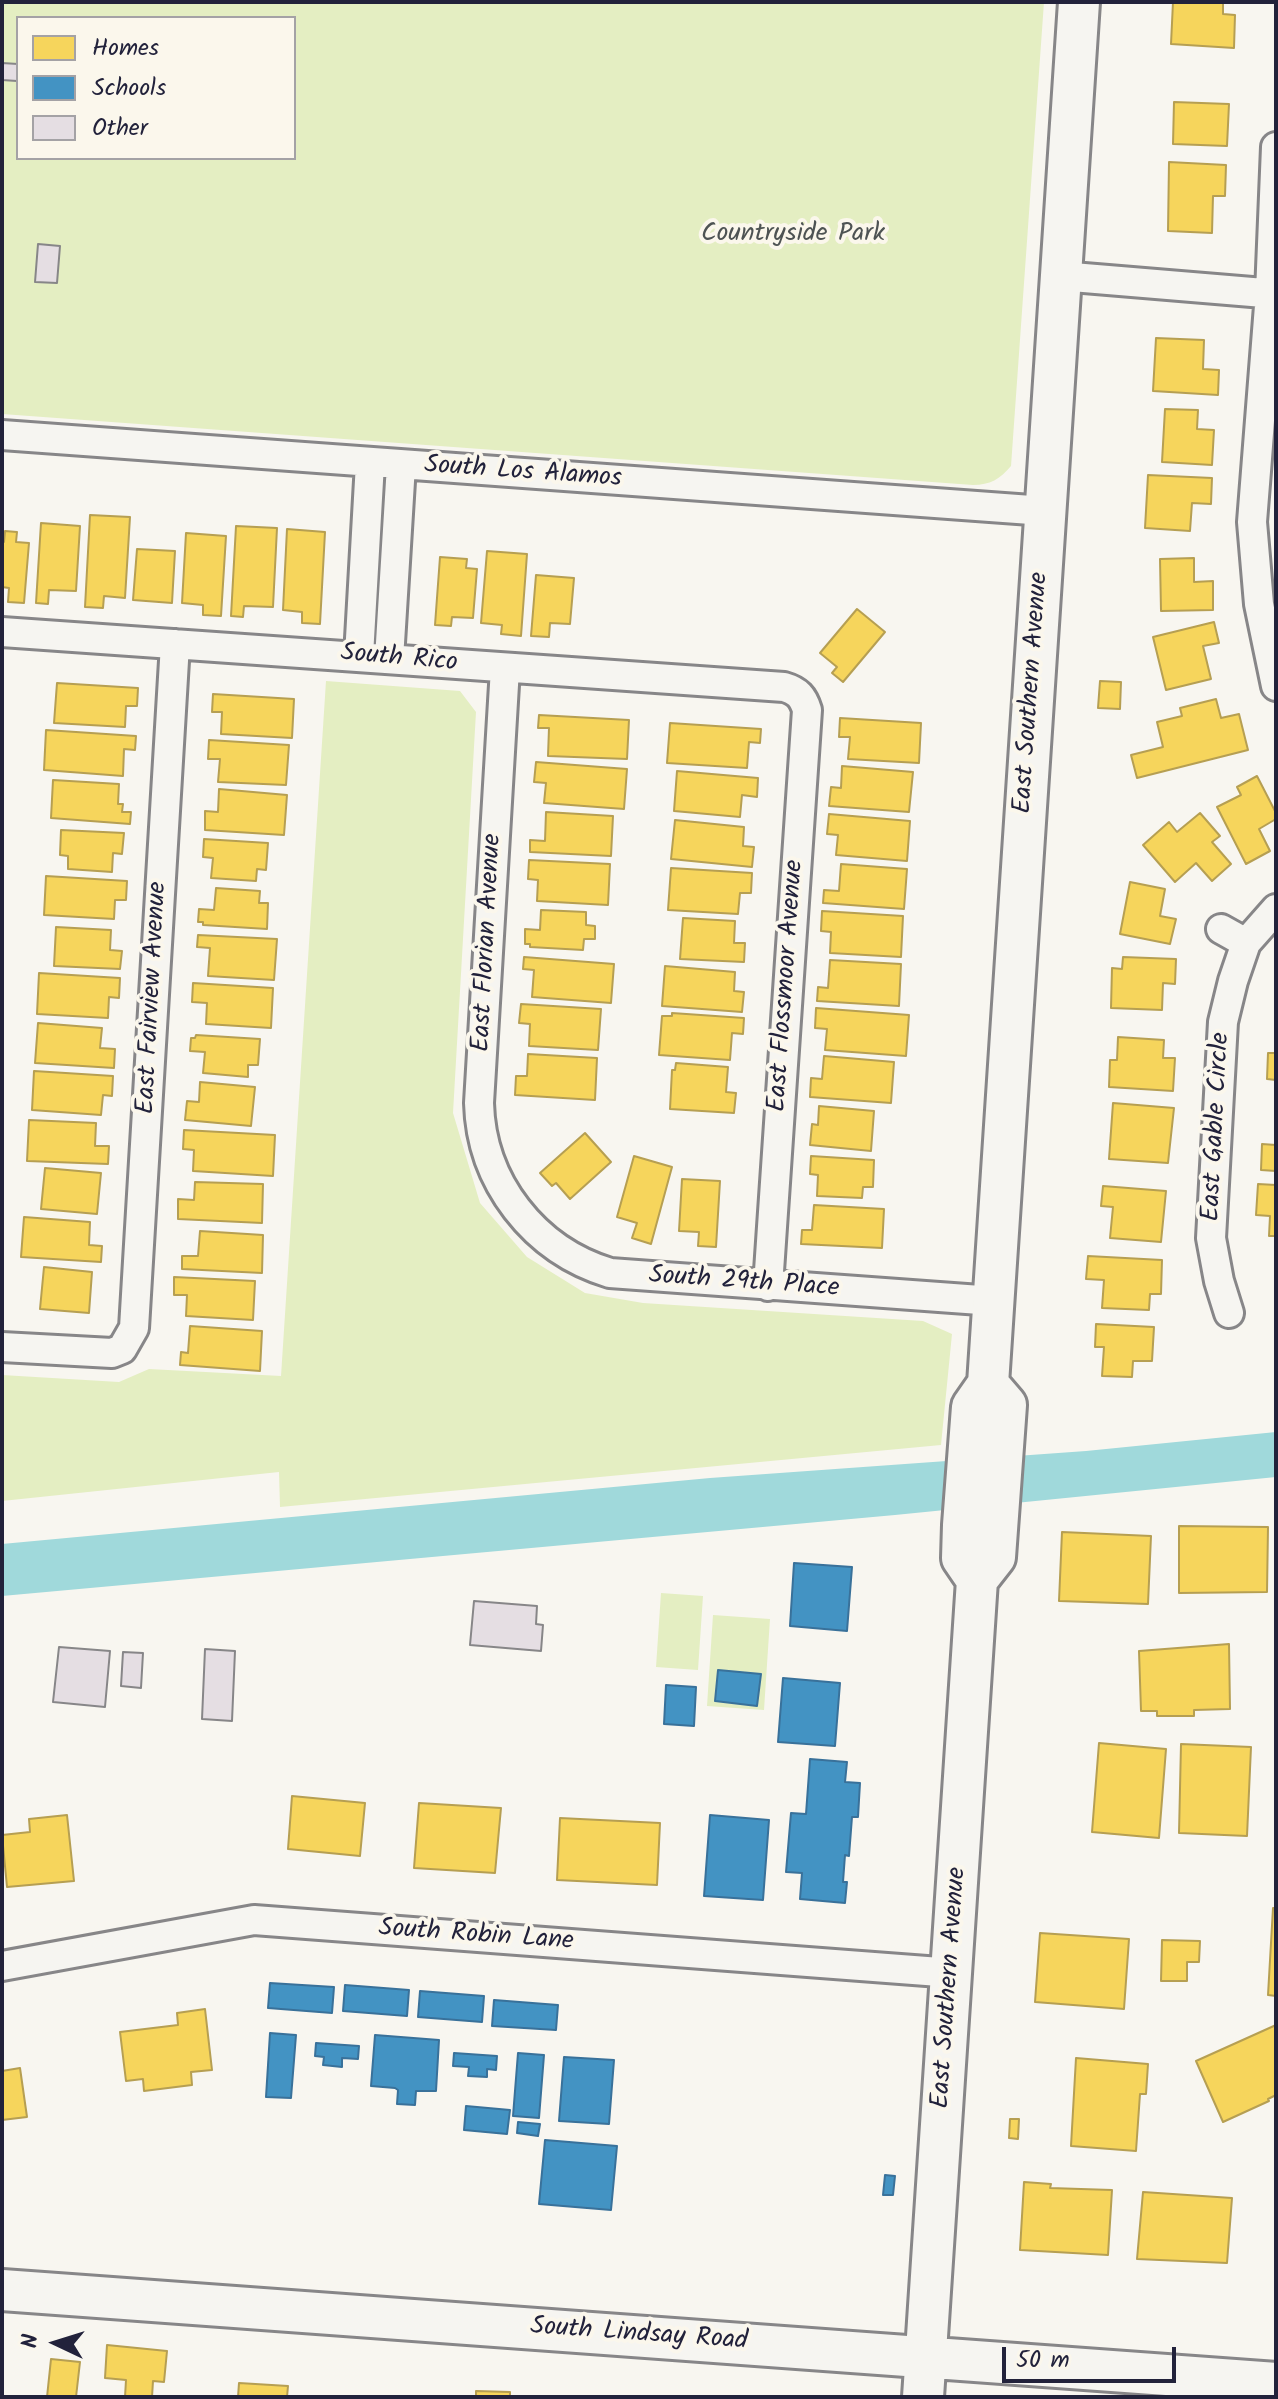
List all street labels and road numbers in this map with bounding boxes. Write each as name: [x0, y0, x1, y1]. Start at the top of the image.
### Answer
street label: South Los Alamos: [423, 452, 623, 496]
street label: East Southern Avenue: [1009, 571, 1057, 815]
street label: South Rico: [339, 639, 459, 681]
street label: East Florian Avenue: [468, 833, 510, 1053]
street label: East Flossmoor Avenue: [764, 859, 812, 1113]
street label: East Fairview Avenue: [132, 881, 176, 1115]
street label: East Gable Circle: [1197, 1032, 1239, 1222]
street label: South 29th Place: [648, 1262, 840, 1306]
street label: East Southern Avenue: [927, 1866, 975, 2110]
street label: South Robin Lane: [377, 1915, 575, 1959]
street label: South Lindsay Road: [529, 2313, 749, 2359]

